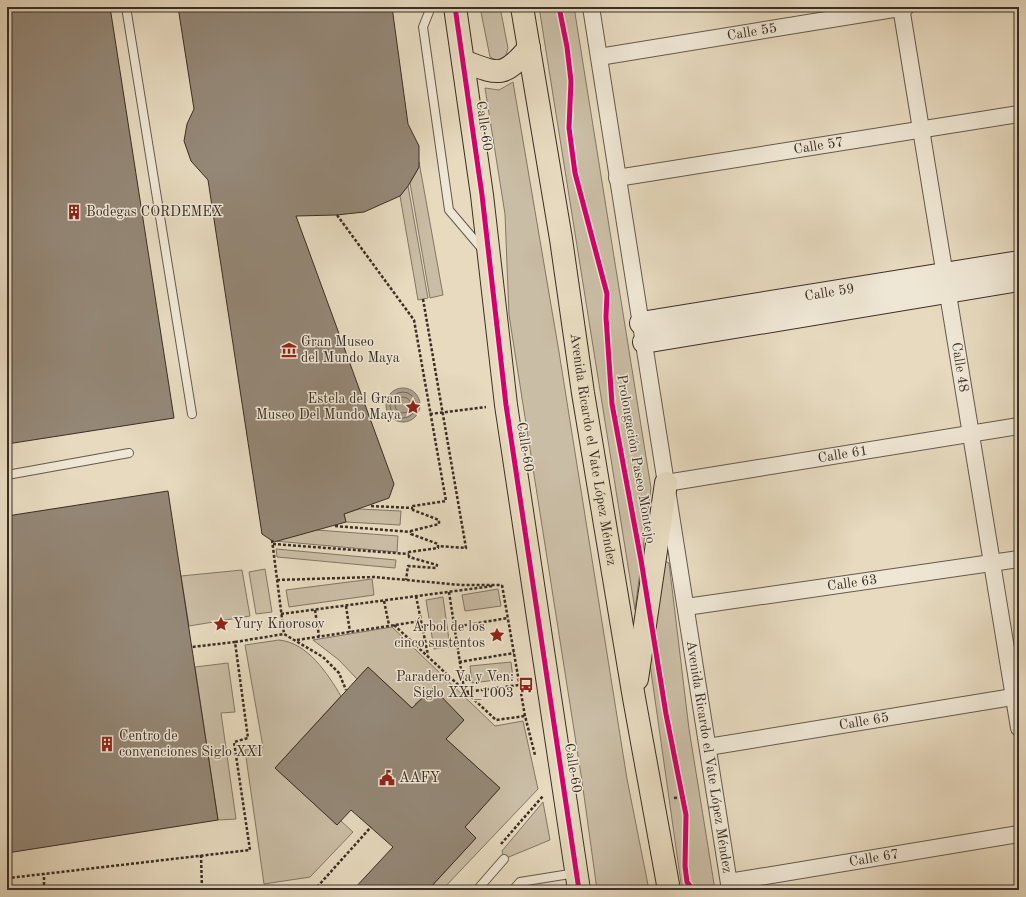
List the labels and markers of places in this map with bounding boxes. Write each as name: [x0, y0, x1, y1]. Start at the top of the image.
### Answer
building icon: Bodegas CORDEMEX: [65, 203, 83, 221]
place label: Bodegas CORDEMEX: [86, 205, 223, 219]
place label: Gran Museo del Mundo Maya: [301, 335, 400, 365]
museum icon: Gran Museo del Mundo Maya: [280, 341, 298, 359]
place label: Estela del Gran Museo Del Mundo Maya: [256, 392, 401, 422]
place icon: Estela del Gran Museo Del Mundo Maya: [404, 398, 422, 416]
place icon: Yury Knorosov: [212, 615, 230, 633]
place label: Yury Knorosov: [233, 617, 326, 631]
place label: Árbol de los cinco sustentos: [394, 617, 485, 650]
place icon: Árbol de los cinco sustentos: [488, 626, 506, 644]
place label: Paradero Va y Ven: Siglo XXI_1003: [396, 670, 514, 700]
bus stop icon: Paradero Va y Ven: Siglo XXI_1003: [517, 676, 535, 694]
place label: Centro de convenciones Siglo XXI: [119, 729, 262, 759]
building icon: Centro de convenciones Siglo XXI: [98, 735, 116, 753]
public building icon: AAFY: [378, 769, 396, 787]
place label: AAFY: [399, 771, 440, 785]

